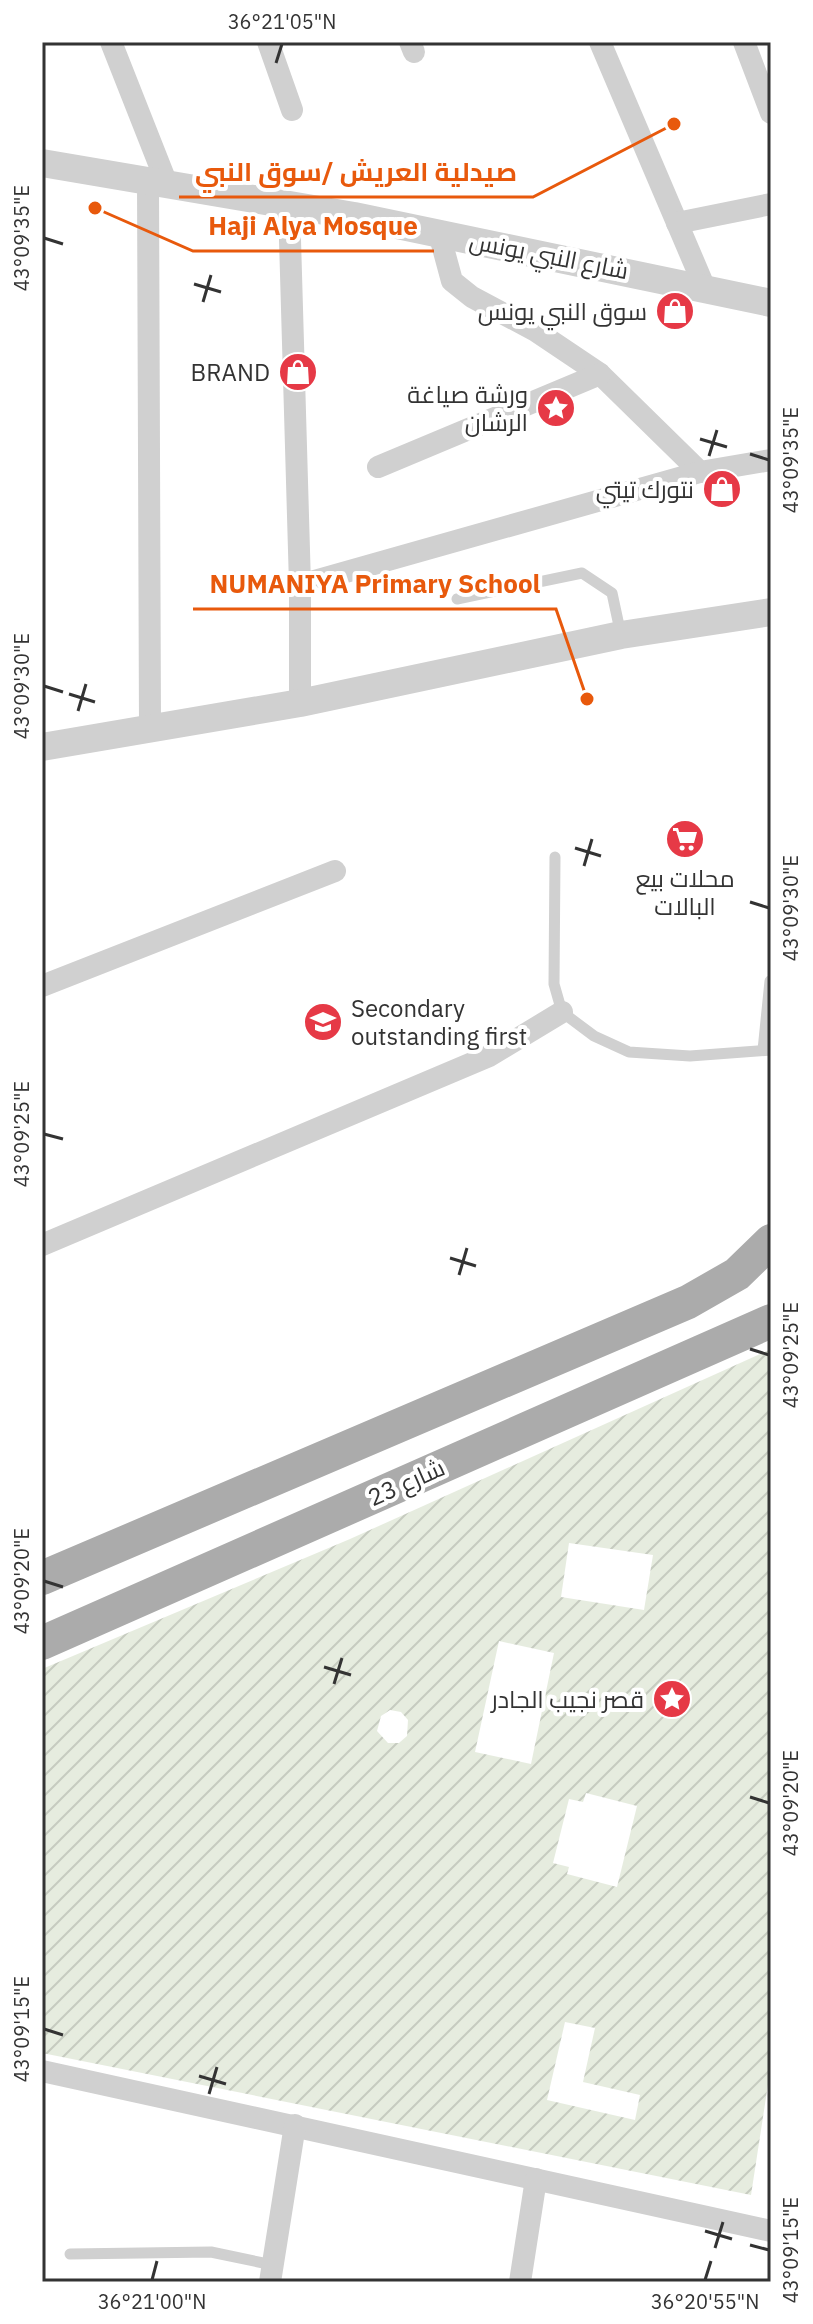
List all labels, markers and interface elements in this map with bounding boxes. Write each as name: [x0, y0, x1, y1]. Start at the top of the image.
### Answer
text: 36°21'05"N: [228, 8, 336, 35]
callout: صيدلية العريش /سوق النبي: [179, 147, 533, 197]
text: صيدلية العريش /سوق النبي: [195, 154, 517, 193]
text: 43°09'35"E: [8, 185, 35, 291]
callout: Haji Alya Mosque: [193, 201, 434, 251]
text: Haji Alya Mosque: [208, 208, 418, 242]
street label: شارع النبي يونس: [466, 224, 631, 290]
shop icon: سوق النبي يونس: [654, 290, 696, 332]
place label: سوق النبي يونس: [478, 295, 647, 331]
shop icon: BRAND: [277, 351, 319, 393]
place label: BRAND: [191, 356, 270, 388]
place label: ورشة صياغة الرشان: [407, 378, 528, 438]
place icon: ورشة صياغة الرشان: [535, 387, 577, 429]
text: 43°09'35"E: [777, 407, 804, 513]
shop icon: نتورك تيتي: [701, 468, 743, 510]
place label: نتورك تيتي: [596, 473, 694, 509]
callout: NUMANIYA Primary School: [193, 559, 556, 609]
text: NUMANIYA Primary School: [210, 566, 541, 600]
text: 43°09'30"E: [8, 633, 35, 739]
supermarket icon: محلات بيع البالات: [664, 818, 706, 860]
text: 43°09'30"E: [777, 855, 804, 961]
place label: محلات بيع البالات: [635, 862, 735, 922]
place label: Secondary outstanding first: [351, 992, 527, 1052]
school or university icon: Secondary outstanding first: [302, 1001, 344, 1043]
text: 43°09'25"E: [8, 1081, 35, 1187]
text: 43°09'25"E: [777, 1302, 804, 1408]
street label: شارع 23: [363, 1451, 450, 1514]
text: 43°09'20"E: [8, 1528, 35, 1634]
place icon: قصر نجيب الجادر: [651, 1678, 693, 1720]
place label: قصر نجيب الجادر: [489, 1683, 644, 1715]
text: 43°09'20"E: [777, 1750, 804, 1856]
text: 43°09'15"E: [8, 1976, 35, 2082]
text: 43°09'15"E: [777, 2197, 804, 2303]
text: 36°21'00"N: [98, 2288, 206, 2315]
text: 36°20'55"N: [651, 2288, 759, 2315]

